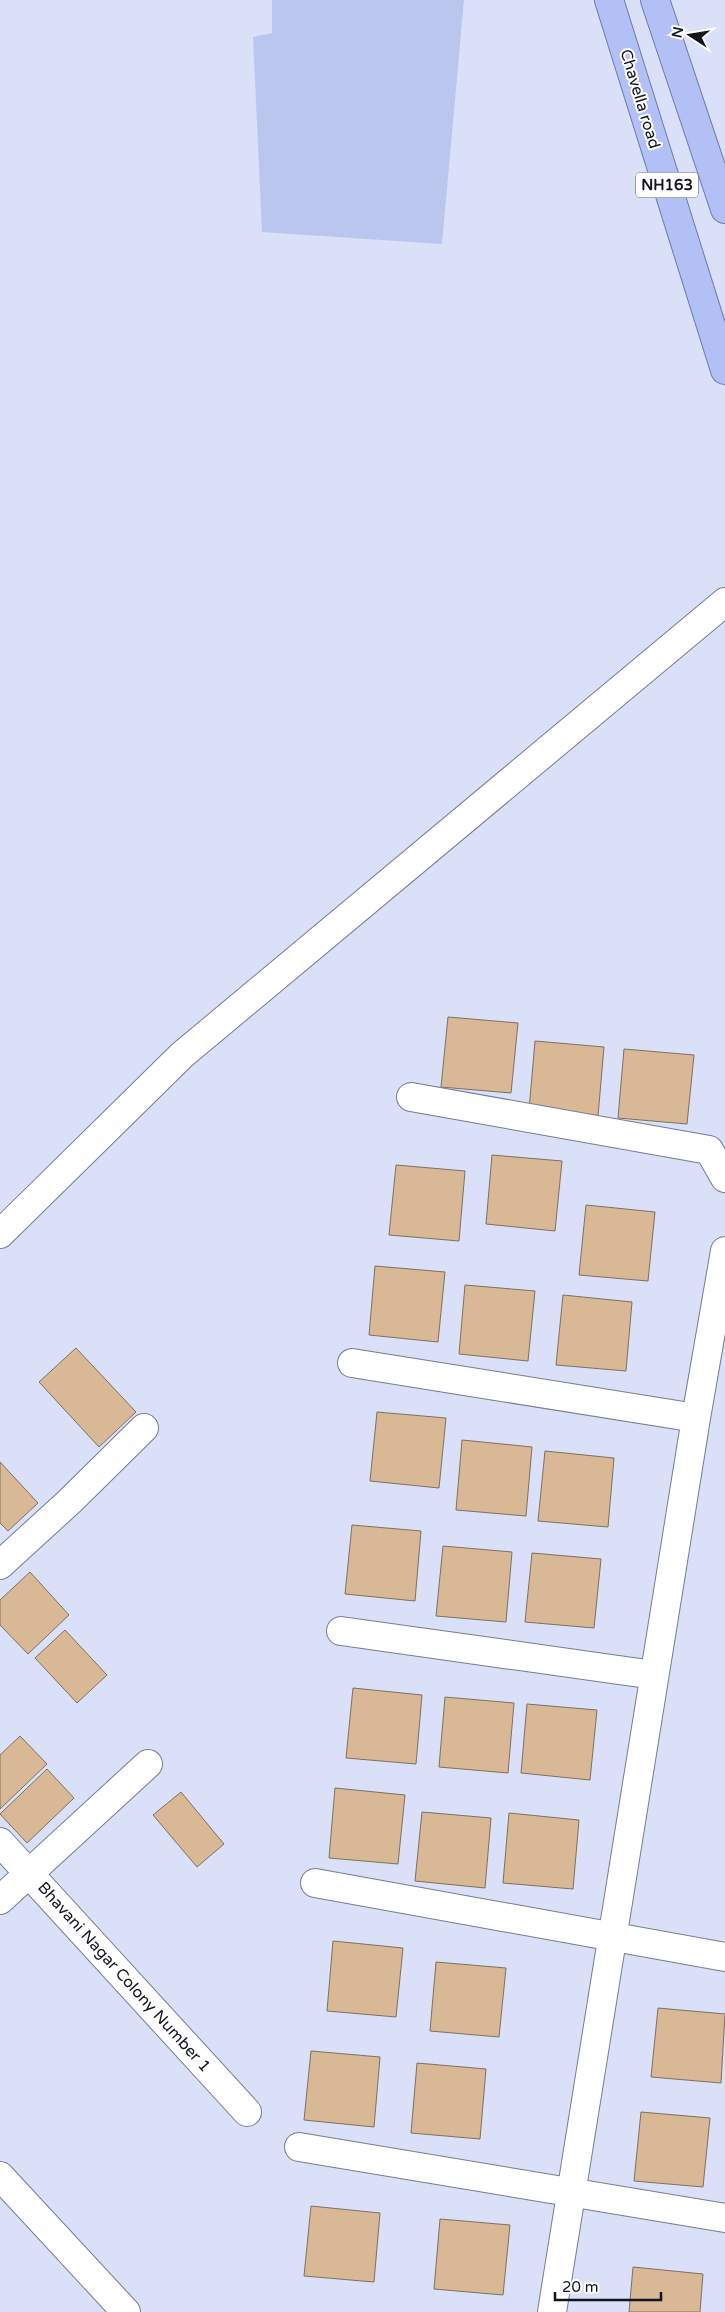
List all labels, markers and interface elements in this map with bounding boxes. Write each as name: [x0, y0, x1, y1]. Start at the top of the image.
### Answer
north arrow: [665, 10, 715, 60]
text: N: [668, 25, 687, 40]
street label: Chavella road: [615, 47, 665, 151]
road number: NH163: [636, 172, 698, 198]
street label: Bhavani Nagar Colony Number 1: [33, 1878, 215, 2076]
scale bar: [555, 2270, 661, 2302]
text: 20 m: [562, 2278, 599, 2296]

